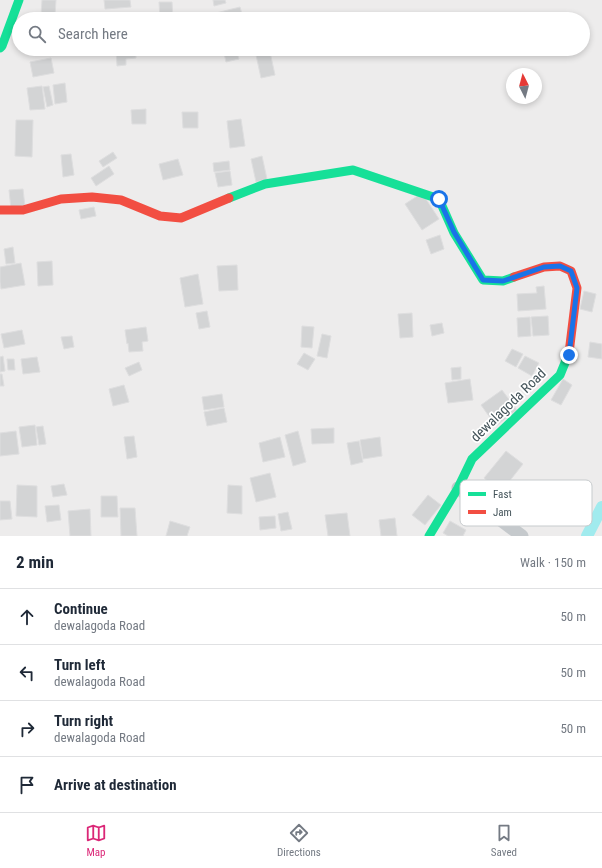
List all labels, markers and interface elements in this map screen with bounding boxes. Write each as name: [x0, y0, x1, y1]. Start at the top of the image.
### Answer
search box: [12, 12, 590, 56]
icon: search: [26, 23, 48, 45]
text: Search here: [58, 25, 128, 43]
north arrow: [506, 68, 542, 104]
route start: [430, 190, 448, 208]
route end: [560, 346, 578, 364]
street label: dewalagoda Road: [467, 365, 549, 445]
legend: [460, 480, 592, 526]
text: Fast: [493, 488, 512, 501]
text: Jam: [493, 506, 512, 519]
text: 2 min: [16, 552, 54, 572]
text: Walk · 150 m: [520, 555, 586, 570]
text: Continue: [54, 600, 108, 618]
icon: ahead: [16, 606, 38, 628]
text: 50 m: [560, 609, 586, 624]
text: dewalagoda Road: [54, 618, 145, 633]
text: Turn left: [54, 656, 105, 674]
icon: left: [16, 662, 38, 684]
text: 50 m: [560, 665, 586, 680]
text: dewalagoda Road: [54, 674, 145, 689]
text: Turn right: [54, 712, 113, 730]
icon: right: [16, 718, 38, 740]
text: 50 m: [560, 721, 586, 736]
text: dewalagoda Road: [54, 730, 145, 745]
icon: arrive: [16, 774, 38, 796]
text: Arrive at destination: [54, 776, 177, 794]
tab: Map: [85, 822, 107, 859]
tab: Directions: [277, 822, 321, 859]
tab: Saved: [491, 822, 517, 859]

